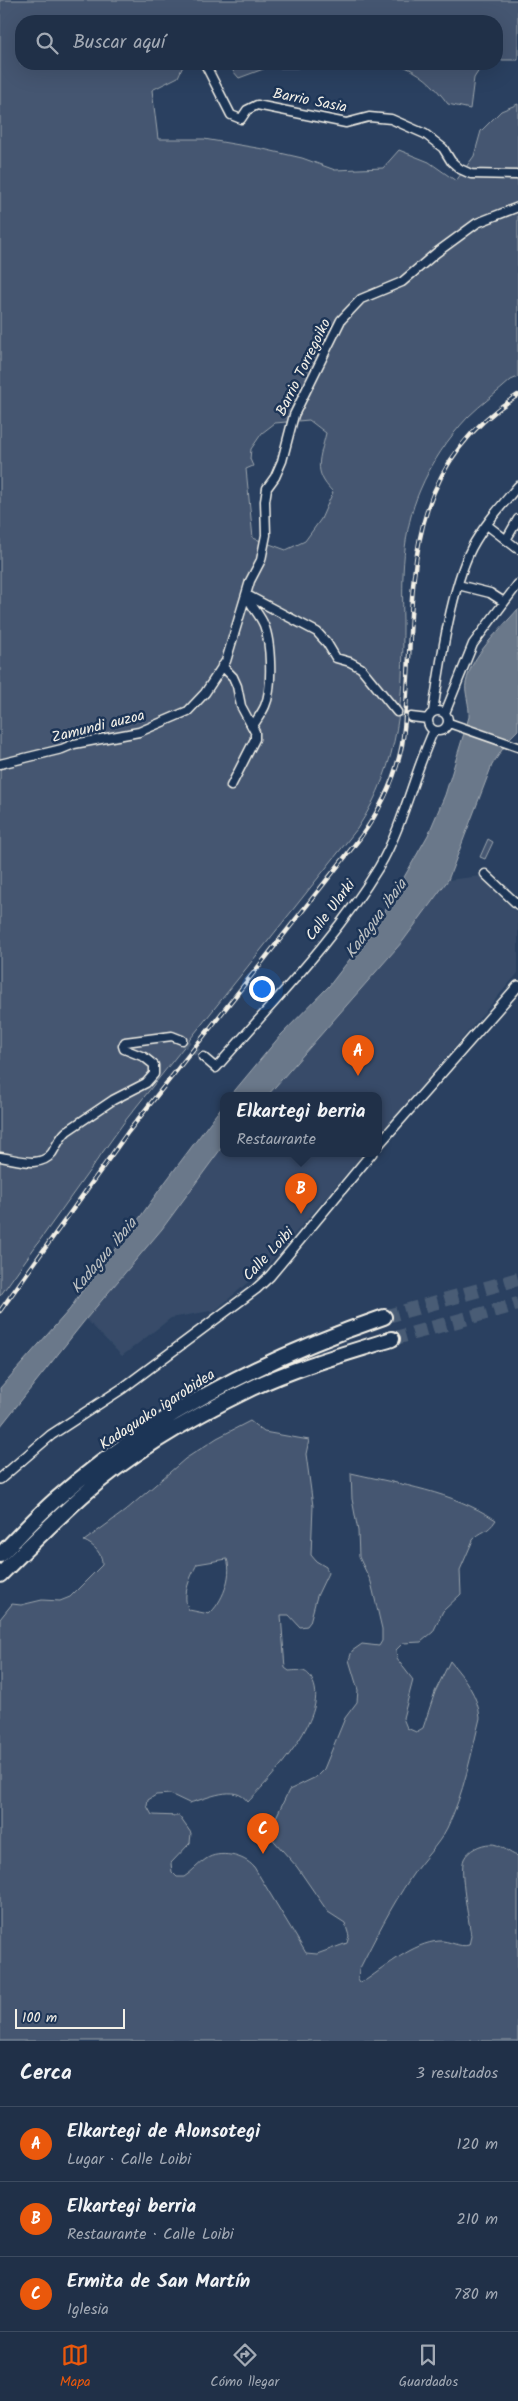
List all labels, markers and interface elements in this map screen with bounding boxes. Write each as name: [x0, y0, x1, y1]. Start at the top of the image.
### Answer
search box: [15, 15, 503, 70]
text: Buscar aquí: [73, 28, 165, 58]
icon: search: [33, 29, 61, 57]
street label: Barrio Sasia: [271, 82, 349, 120]
street label: Barrio Torregoiko: [270, 314, 338, 420]
street label: Zamundi auzoa: [49, 704, 147, 750]
water label: Kadagua ibaia: [339, 873, 414, 964]
street label: Calle Ularki: [300, 874, 363, 946]
your location: [249, 976, 275, 1002]
pin: A: [342, 1035, 374, 1076]
popup: [220, 1092, 382, 1157]
text: Elkartegi berria: [236, 1097, 366, 1127]
text: Restaurante: [236, 1127, 316, 1152]
pin: B: [285, 1173, 317, 1214]
water label: Kadagua ibaia: [65, 1211, 144, 1300]
street label: Calle Loibi: [237, 1221, 301, 1287]
street label: Kadaguako igarobidea: [95, 1363, 220, 1456]
pin: C: [247, 1813, 279, 1854]
scale bar: [15, 2006, 125, 2029]
text: 100 m: [22, 2007, 57, 2029]
text: Cerca: [20, 2057, 72, 2090]
text: 3 resultados: [416, 2061, 498, 2086]
text: Elkartegi de Alonsotegi: [67, 2117, 260, 2147]
text: A: [31, 2132, 41, 2157]
text: 120 m: [457, 2132, 498, 2157]
text: Lugar · Calle Loibi: [67, 2147, 191, 2172]
text: Elkartegi berria: [67, 2192, 196, 2222]
text: B: [31, 2207, 41, 2232]
text: 210 m: [457, 2207, 498, 2232]
text: Restaurante · Calle Loibi: [67, 2222, 234, 2247]
text: Ermita de San Martín: [67, 2267, 250, 2297]
text: C: [31, 2282, 41, 2307]
text: 780 m: [454, 2282, 498, 2307]
text: Iglesia: [67, 2297, 109, 2322]
tab: Mapa: [60, 2341, 91, 2393]
tab: Cómo llegar: [210, 2341, 279, 2393]
tab: Guardados: [399, 2341, 458, 2393]

